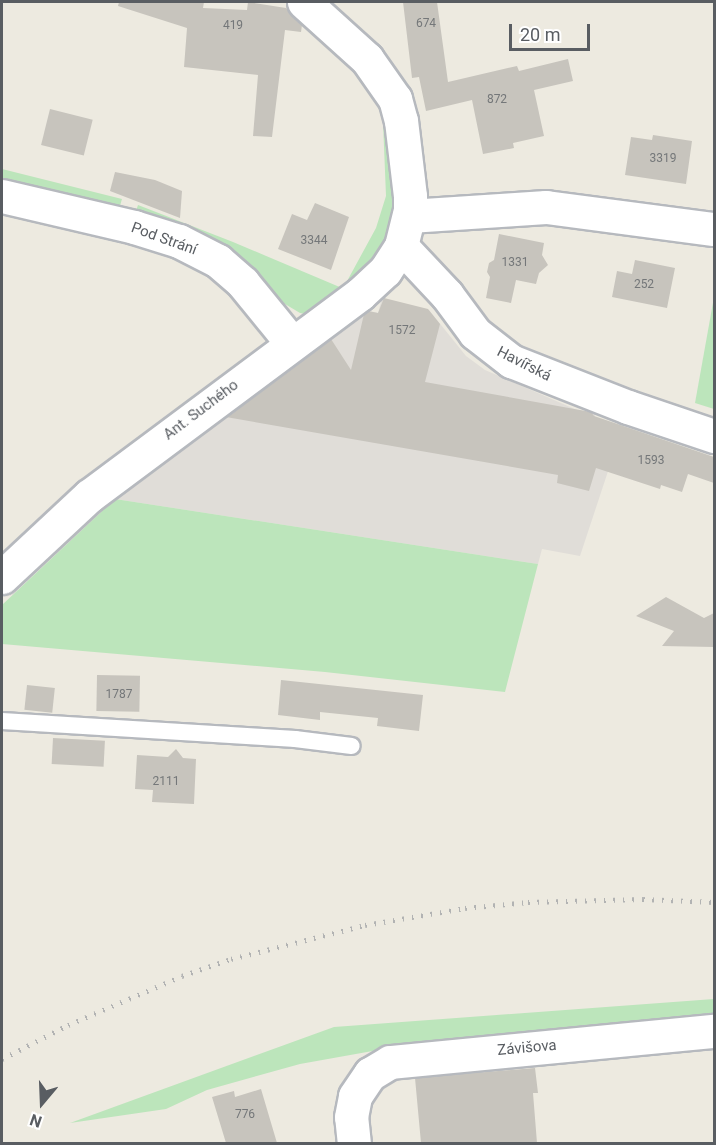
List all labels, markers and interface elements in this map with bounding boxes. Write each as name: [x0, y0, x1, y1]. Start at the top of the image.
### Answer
scale bar: [512, 12, 593, 50]
house number: 674: [416, 17, 436, 31]
house number: 419: [223, 19, 243, 33]
text: 20 m: [520, 24, 560, 45]
house number: 872: [487, 93, 507, 107]
house number: 3319: [650, 152, 676, 166]
street label: Pod Strání: [129, 219, 199, 259]
house number: 3344: [301, 234, 327, 248]
house number: 1331: [502, 256, 528, 270]
house number: 252: [634, 278, 654, 292]
house number: 1572: [389, 324, 415, 338]
street label: Havířská: [494, 343, 554, 385]
street label: Ant. Suchého: [160, 376, 242, 444]
house number: 1593: [638, 454, 664, 468]
house number: 1787: [106, 688, 132, 702]
house number: 2111: [153, 775, 179, 789]
street label: Závišova: [497, 1036, 557, 1060]
north arrow: [12, 1073, 72, 1133]
house number: 776: [235, 1108, 255, 1122]
text: N: [28, 1110, 44, 1131]

